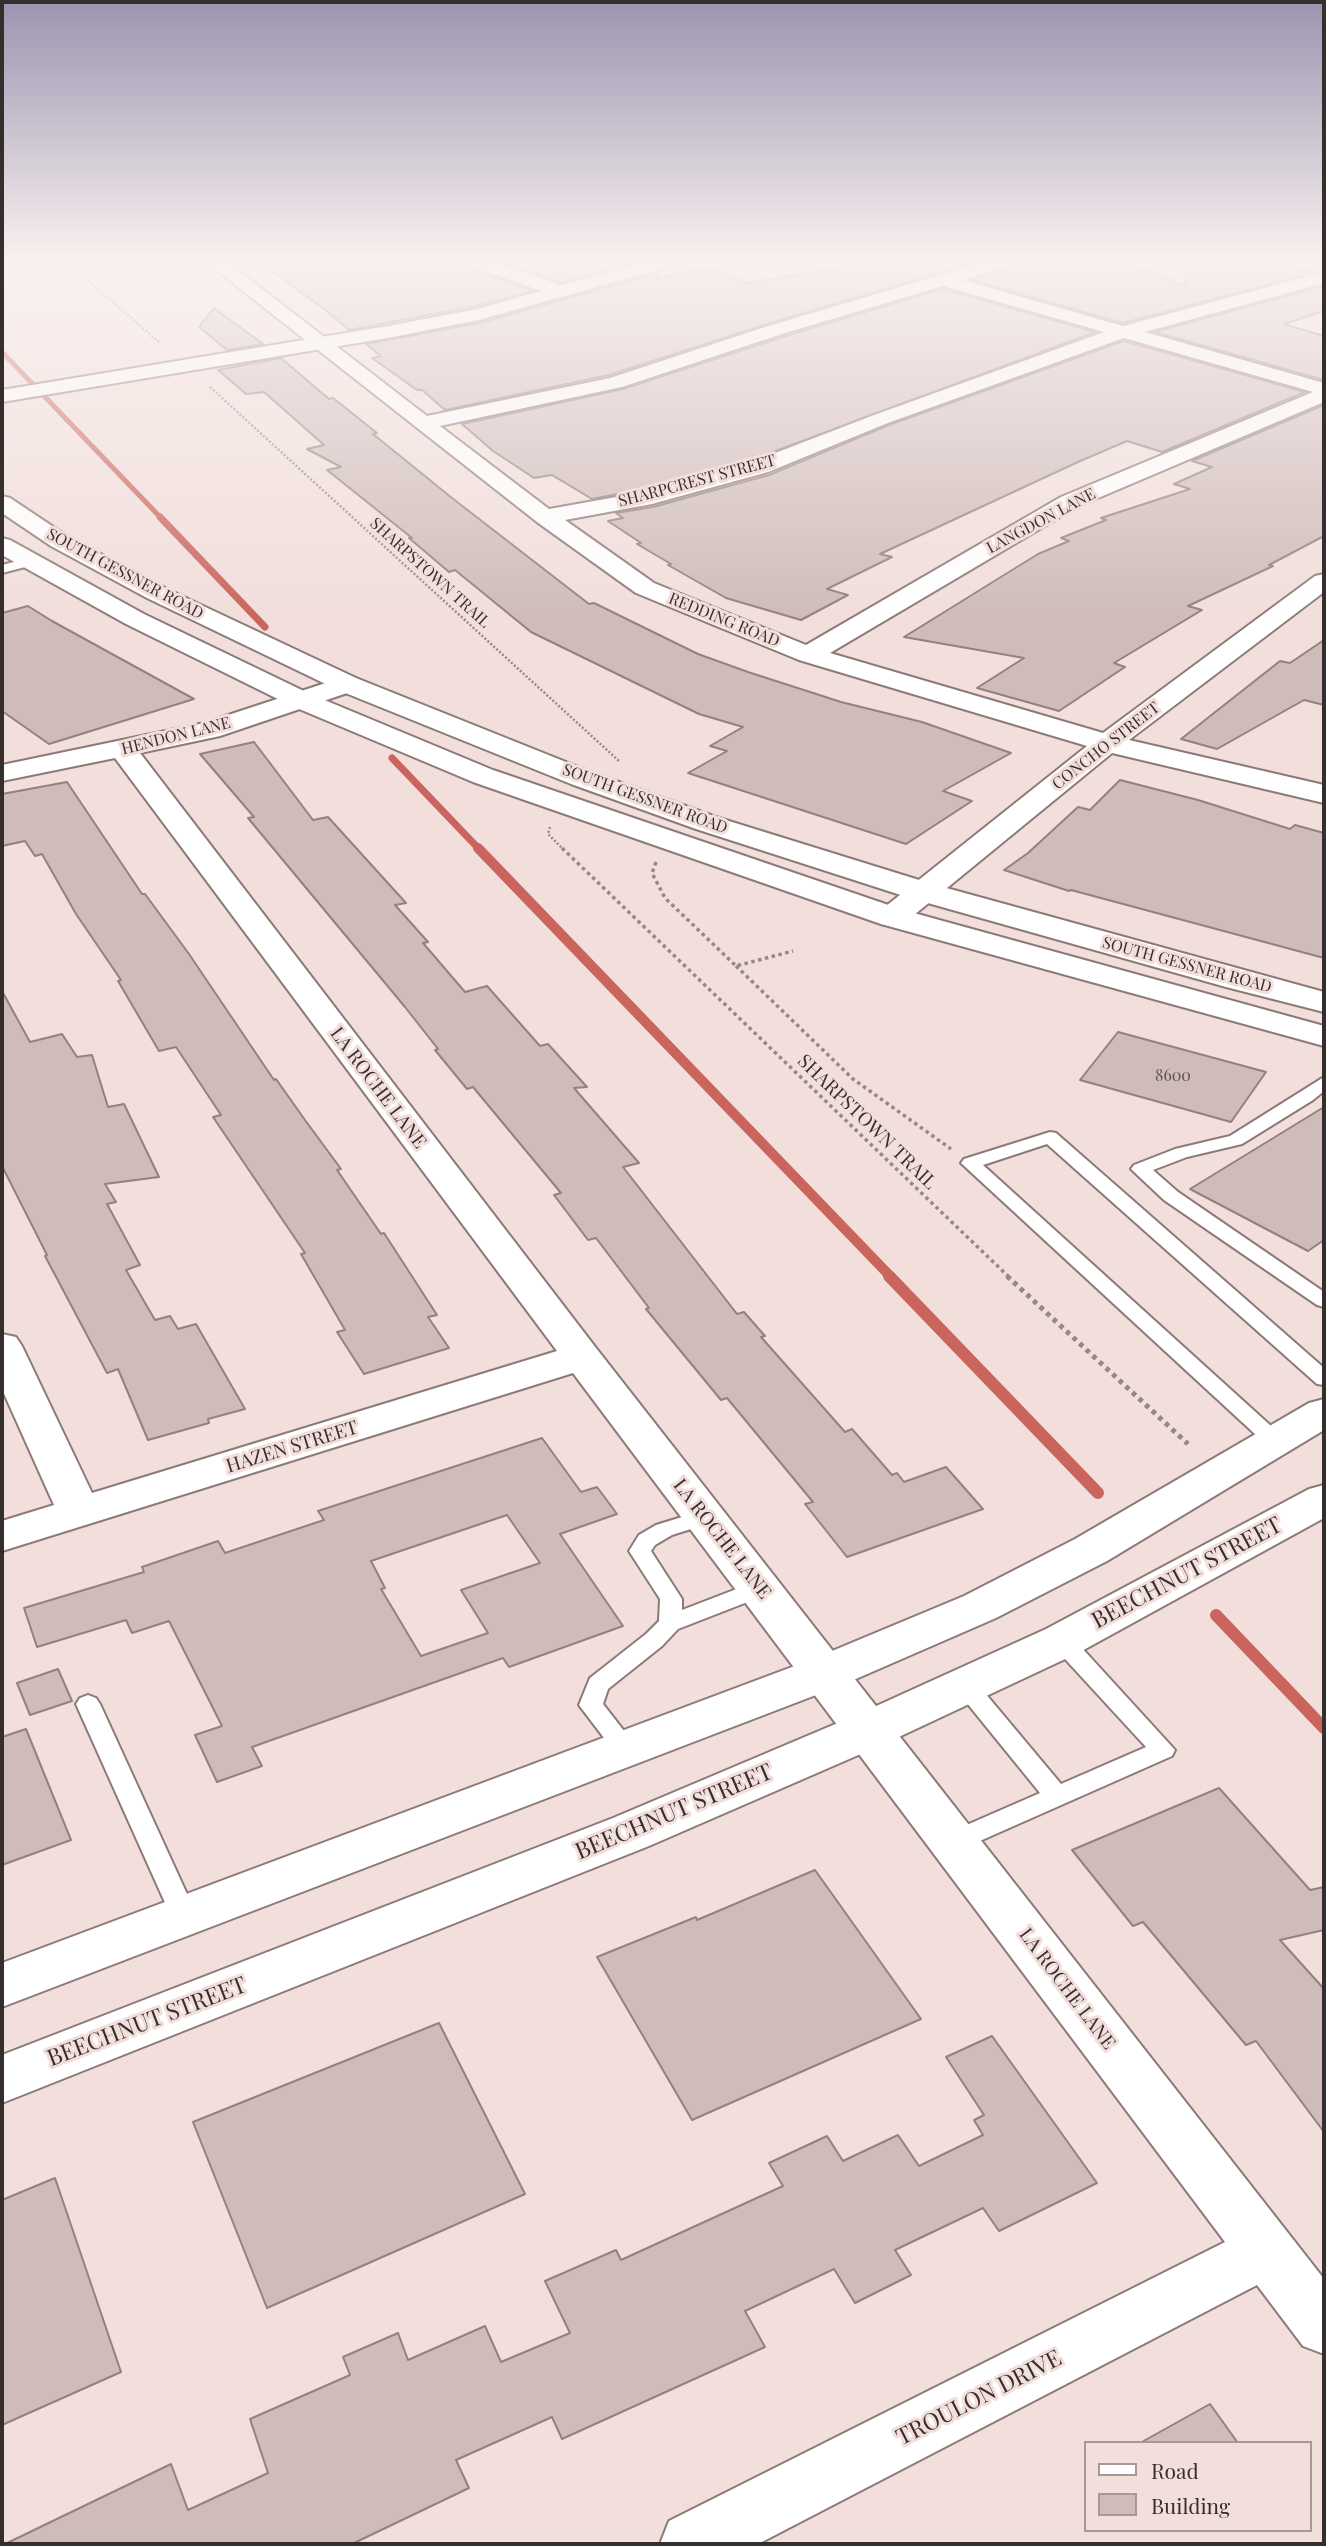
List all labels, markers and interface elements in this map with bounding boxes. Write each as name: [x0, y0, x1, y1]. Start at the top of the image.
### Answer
street label: SHARPCREST STREET: [616, 451, 778, 511]
street label: LANGDON LANE: [983, 484, 1099, 558]
street label: SHARPSTOWN TRAIL: [366, 514, 494, 632]
street label: SOUTH GESSNER ROAD: [44, 525, 206, 623]
street label: REDDING ROAD: [666, 589, 782, 651]
street label: CONCHO STREET: [1048, 698, 1164, 794]
street label: HENDON LANE: [119, 713, 233, 759]
street label: SOUTH GESSNER ROAD: [560, 760, 730, 838]
street label: SOUTH GESSNER ROAD: [1100, 933, 1274, 997]
street label: LA ROCHE LANE: [325, 1023, 431, 1153]
street label: SHARPSTOWN TRAIL: [793, 1050, 941, 1194]
house number: 8600: [1155, 1066, 1191, 1086]
street label: HAZEN STREET: [223, 1416, 361, 1478]
street label: LA ROCHE LANE: [668, 1475, 776, 1603]
street label: BEECHNUT STREET: [1087, 1511, 1287, 1635]
street label: BEECHNUT STREET: [571, 1758, 777, 1866]
street label: LA ROCHE LANE: [1014, 1924, 1120, 2054]
street label: BEECHNUT STREET: [43, 1971, 251, 2073]
street label: TROULON DRIVE: [892, 2344, 1066, 2452]
legend: [1084, 2441, 1312, 2532]
text: Road: [1151, 2456, 1199, 2484]
text: Building: [1151, 2491, 1230, 2519]

